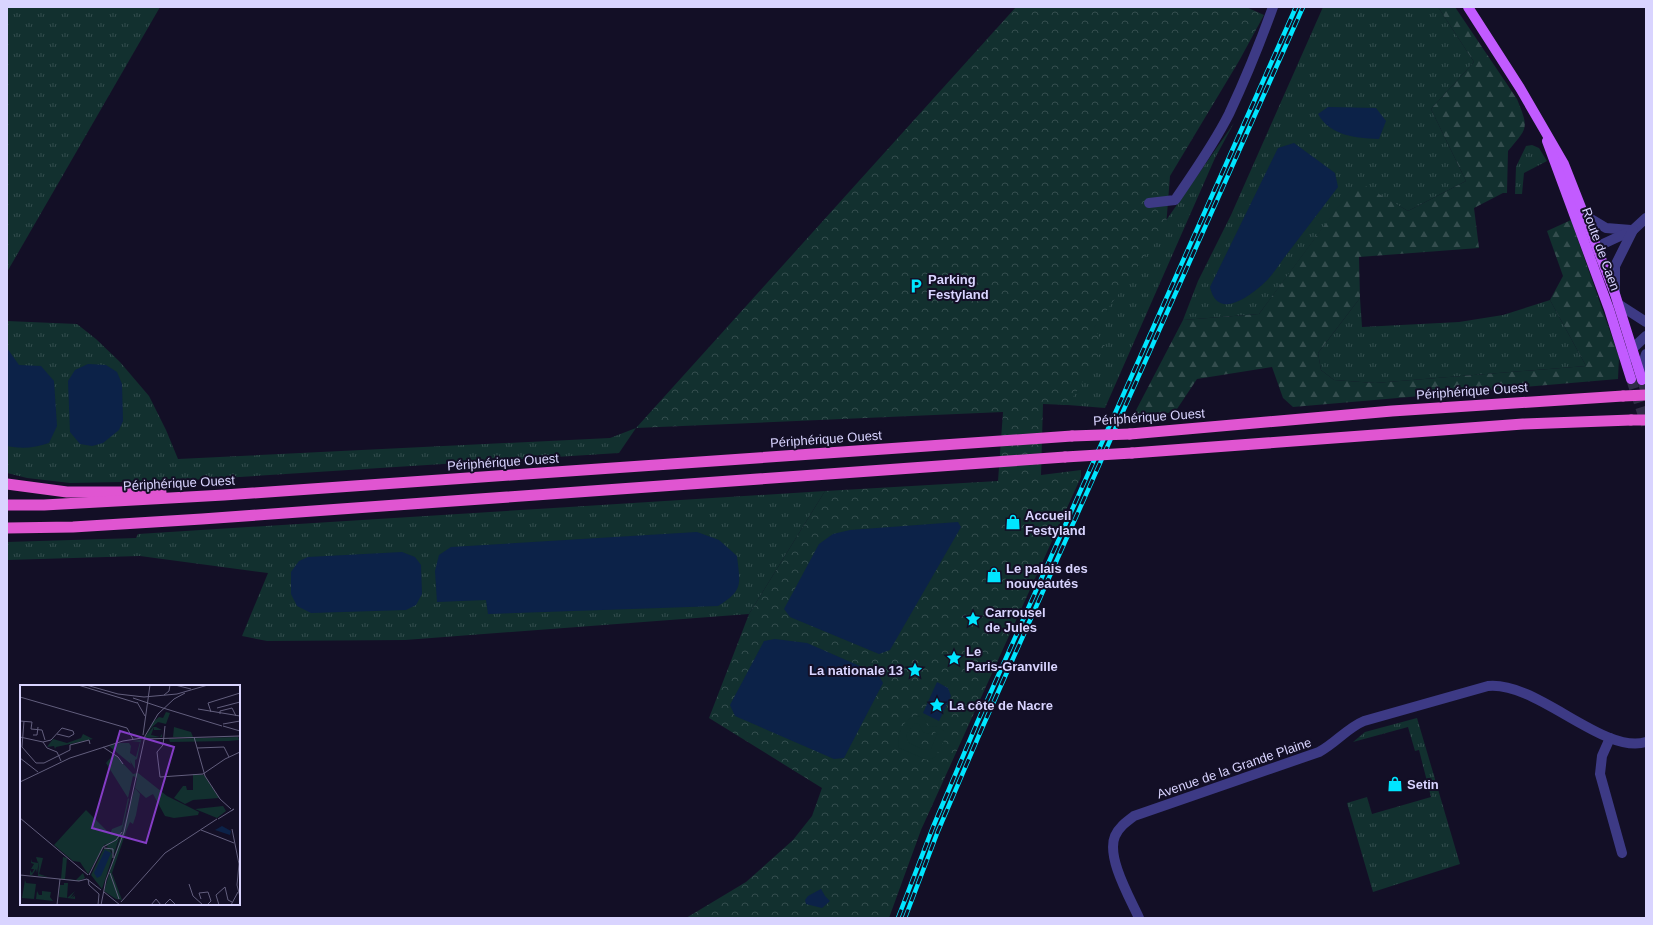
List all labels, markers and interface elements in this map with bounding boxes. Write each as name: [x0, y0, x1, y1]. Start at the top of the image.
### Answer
street label: Route de Caen: [1579, 205, 1623, 293]
place label: Parking Festyland: [928, 272, 989, 302]
parking icon: Parking Festyland: [907, 277, 925, 295]
street label: Périphérique Ouest: [1416, 380, 1529, 402]
street label: Périphérique Ouest: [1093, 406, 1206, 428]
street label: Périphérique Ouest: [770, 428, 883, 450]
street label: Périphérique Ouest: [447, 451, 560, 473]
street label: Périphérique Ouest: [123, 473, 236, 493]
place label: Accueil Festyland: [1025, 508, 1086, 538]
shop icon: Accueil Festyland: [1004, 513, 1022, 531]
place label: Le palais des nouveautés: [1006, 561, 1088, 591]
shop icon: Le palais des nouveautés: [985, 566, 1003, 584]
place label: Carrousel de Jules: [985, 605, 1046, 635]
place icon: Carrousel de Jules: [964, 610, 982, 628]
place label: Le Paris-Granville: [966, 644, 1058, 674]
place icon: Le Paris-Granville: [945, 649, 963, 667]
place icon: La nationale 13: [906, 661, 924, 679]
place label: La nationale 13: [809, 663, 903, 678]
inset map: [20, 685, 240, 905]
place icon: La côte de Nacre: [928, 696, 946, 714]
place label: La côte de Nacre: [949, 698, 1053, 713]
street label: Avenue de la Grande Plaine: [1155, 734, 1313, 802]
shop icon: Setin: [1386, 775, 1404, 793]
place label: Setin: [1407, 777, 1439, 792]

